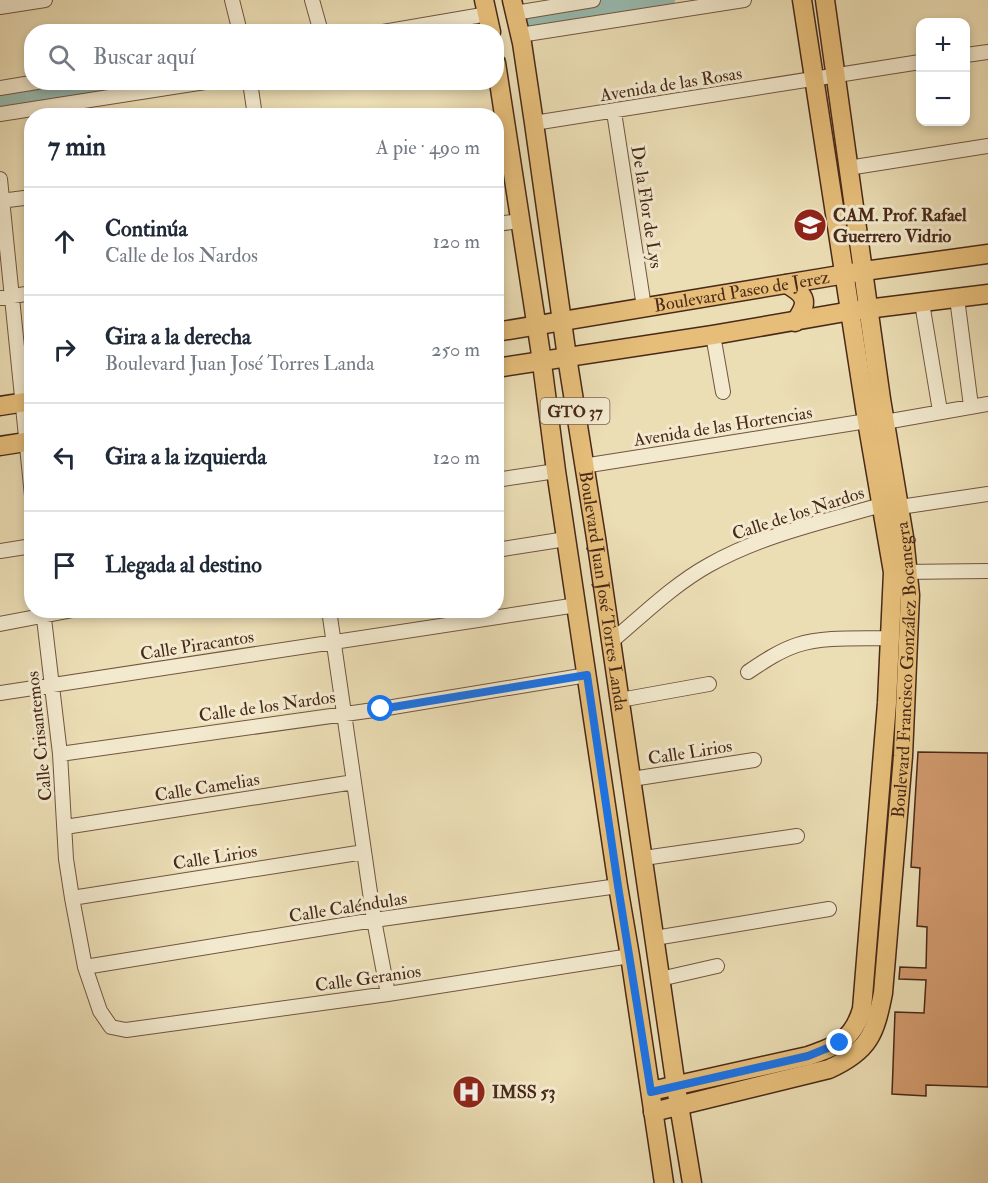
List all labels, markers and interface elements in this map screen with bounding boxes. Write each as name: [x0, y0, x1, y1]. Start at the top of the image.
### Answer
map controls: [916, 18, 970, 126]
button: +: [916, 18, 970, 72]
search box: [24, 24, 504, 90]
icon: search: [45, 41, 78, 74]
text: Buscar aquí: [93, 43, 195, 71]
street label: Avenida de las Rosas: [597, 62, 744, 107]
button: −: [916, 72, 970, 126]
text: 7 min: [48, 131, 106, 163]
text: A pie · 490 m: [376, 135, 480, 160]
street label: De la Flor de Lys: [625, 144, 668, 270]
place label: CAM. Prof. Rafael Guerrero Vidrio: [833, 204, 967, 248]
school or university icon: CAM. Prof. Rafael Guerrero Vidrio: [792, 207, 828, 243]
text: Continúa: [105, 215, 188, 243]
icon: ahead: [48, 225, 81, 258]
text: 120 m: [433, 229, 480, 254]
text: Calle de los Nardos: [105, 243, 258, 268]
street label: Boulevard Paseo de Jerez: [652, 266, 831, 318]
text: Gira a la derecha: [105, 323, 251, 351]
icon: right: [48, 333, 81, 366]
text: 250 m: [431, 337, 480, 362]
text: Boulevard Juan José Torres Landa: [105, 351, 374, 376]
road number: GTO 37: [540, 398, 610, 424]
street label: Avenida de las Hortencias: [631, 401, 814, 452]
icon: left: [48, 441, 81, 474]
text: Gira a la izquierda: [105, 443, 266, 471]
text: 120 m: [433, 445, 480, 470]
street label: Boulevard Juan José Torres Landa: [573, 469, 632, 713]
street label: Calle de los Nardos: [729, 481, 867, 546]
street label: Boulevard Francisco González Bocanegra: [887, 519, 922, 819]
icon: arrive: [48, 549, 81, 582]
text: Llegada al destino: [105, 551, 262, 579]
street label: Calle Piracantos: [139, 625, 256, 666]
street label: Calle Crisantemos: [21, 670, 58, 802]
street label: Calle de los Nardos: [197, 686, 337, 727]
route start: [367, 695, 393, 721]
street label: Calle Lirios: [646, 734, 734, 771]
street label: Calle Camelias: [153, 768, 261, 807]
street label: Calle Lirios: [171, 839, 259, 876]
street label: Calle Caléndulas: [287, 887, 409, 928]
street label: Calle Geranios: [314, 960, 422, 997]
route end: [826, 1029, 852, 1055]
hospital icon: IMSS 53: [451, 1074, 487, 1110]
place label: IMSS 53: [492, 1081, 555, 1104]

